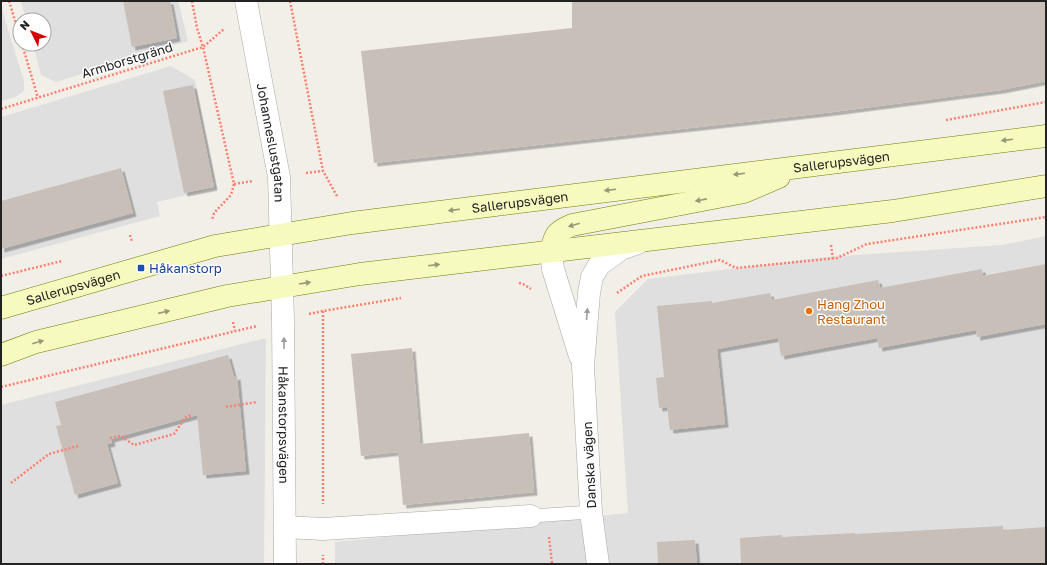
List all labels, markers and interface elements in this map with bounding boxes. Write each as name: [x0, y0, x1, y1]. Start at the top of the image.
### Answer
north arrow: [12, 12, 52, 52]
text: N: [17, 17, 32, 32]
street label: Armborstgränd: [79, 39, 175, 81]
street label: Johanneslustgatan: [254, 82, 288, 203]
one-way arrow: [1001, 137, 1013, 144]
street label: Sallerupsvägen: [792, 148, 891, 176]
one-way arrow: [733, 171, 745, 177]
one-way arrow: [604, 187, 616, 193]
street label: Sallerupsvägen: [471, 188, 569, 216]
one-way arrow: [695, 197, 708, 203]
one-way arrow: [448, 207, 460, 213]
one-way arrow: [568, 222, 580, 228]
place label: Håkanstorp: [149, 260, 222, 276]
one-way arrow: [428, 262, 440, 268]
marker: Håkanstorp: [136, 263, 146, 273]
street label: Sallerupsvägen: [24, 266, 122, 308]
one-way arrow: [299, 280, 311, 286]
place label: Hang Zhou Restaurant: [817, 296, 886, 327]
marker: Hang Zhou Restaurant: [804, 306, 814, 316]
one-way arrow: [158, 308, 170, 314]
one-way arrow: [584, 308, 591, 320]
one-way arrow: [281, 336, 287, 349]
one-way arrow: [32, 339, 44, 345]
street label: Håkanstorpsvägen: [275, 366, 292, 484]
street label: Danska vägen: [579, 421, 599, 509]

